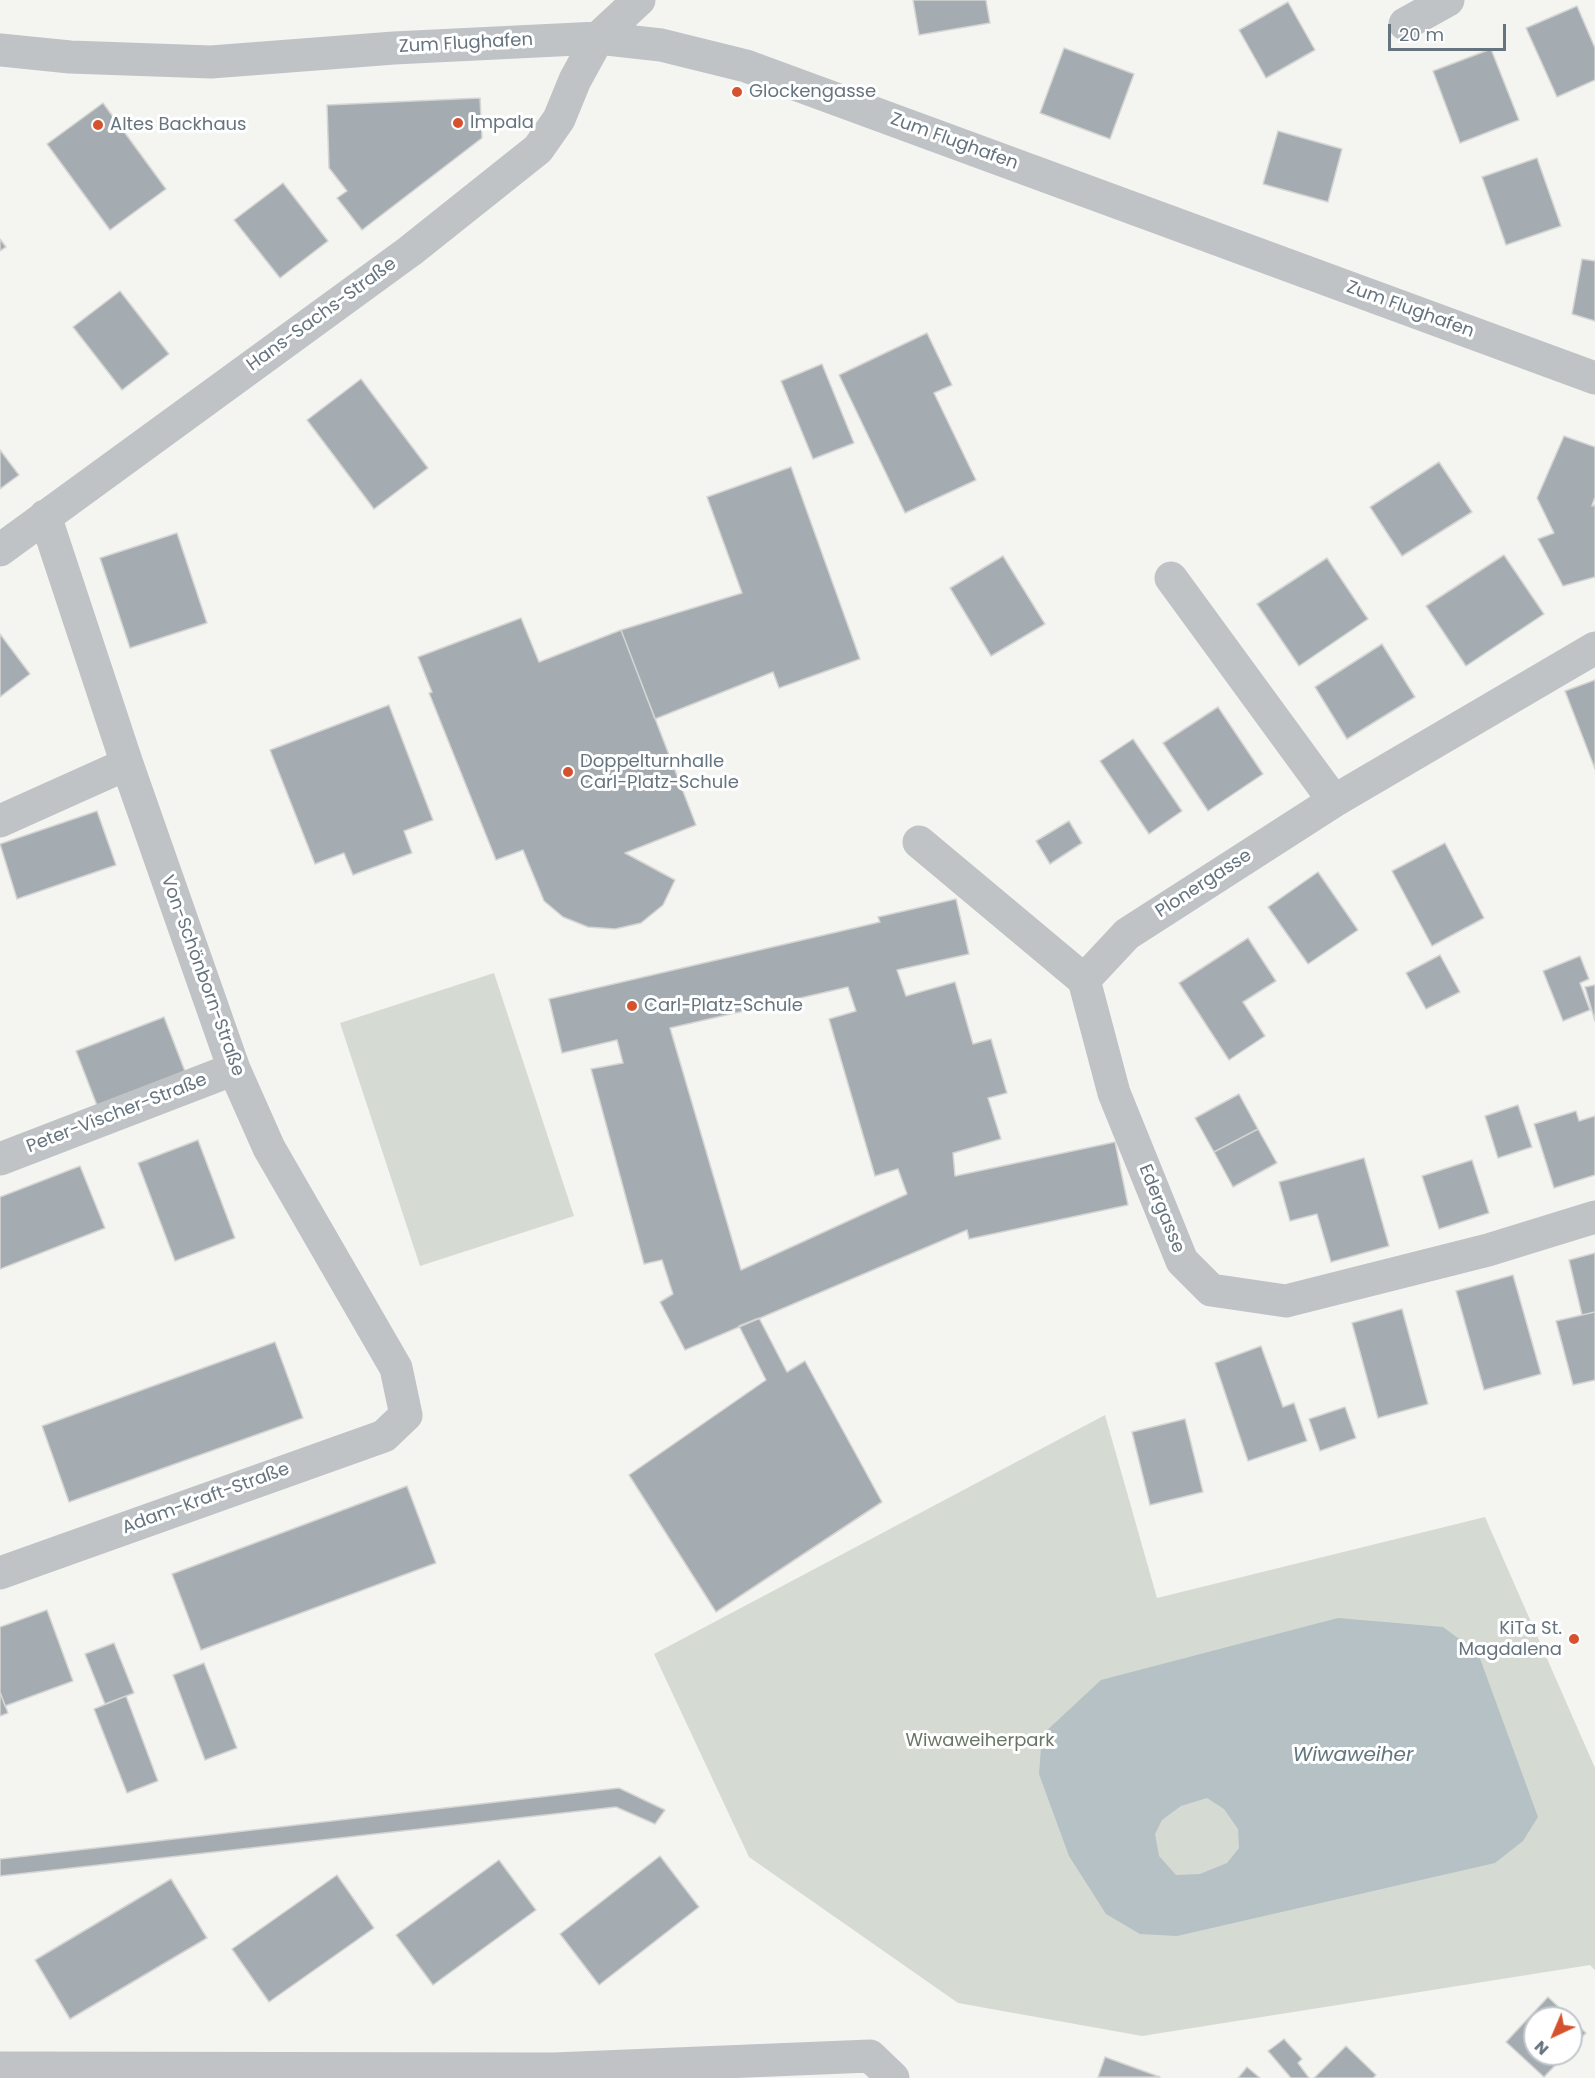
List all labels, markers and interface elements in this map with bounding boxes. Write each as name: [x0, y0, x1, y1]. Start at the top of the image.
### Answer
scale bar: [1391, 12, 1510, 50]
text: 20 m: [1399, 22, 1444, 47]
street label: Zum Flughafen: [398, 30, 534, 58]
place label: Glockengasse: [749, 81, 876, 103]
marker: Glockengasse: [730, 85, 744, 99]
street label: Zum Flughafen: [887, 109, 1021, 175]
place label: Impala: [470, 112, 534, 134]
place label: Altes Backhaus: [110, 114, 246, 136]
marker: Impala: [451, 116, 465, 130]
marker: Altes Backhaus: [91, 118, 105, 132]
street label: Hans-Sachs-Straße: [243, 254, 401, 376]
street label: Zum Flughafen: [1343, 277, 1477, 343]
place label: Doppelturnhalle Carl-Platz-Schule: [580, 751, 739, 794]
marker: Doppelturnhalle Carl-Platz-Schule: [561, 765, 575, 779]
street label: Plonergasse: [1152, 845, 1256, 923]
street label: Von-Schönborn-Straße: [156, 872, 248, 1080]
place label: Carl-Platz-Schule: [644, 995, 803, 1017]
marker: Carl-Platz-Schule: [625, 999, 639, 1013]
street label: Peter-Vischer-Straße: [24, 1070, 210, 1158]
street label: Edergasse: [1133, 1162, 1189, 1256]
street label: Adam-Kraft-Straße: [119, 1459, 293, 1539]
place label: KiTa St. Magdalena: [1459, 1618, 1562, 1660]
marker: KiTa St. Magdalena: [1567, 1632, 1581, 1646]
park label: Wiwaweiherpark: [906, 1730, 1054, 1752]
water label: Wiwaweiher: [1293, 1744, 1413, 1768]
north arrow: [1523, 2006, 1583, 2066]
text: N: [1529, 2035, 1554, 2060]

